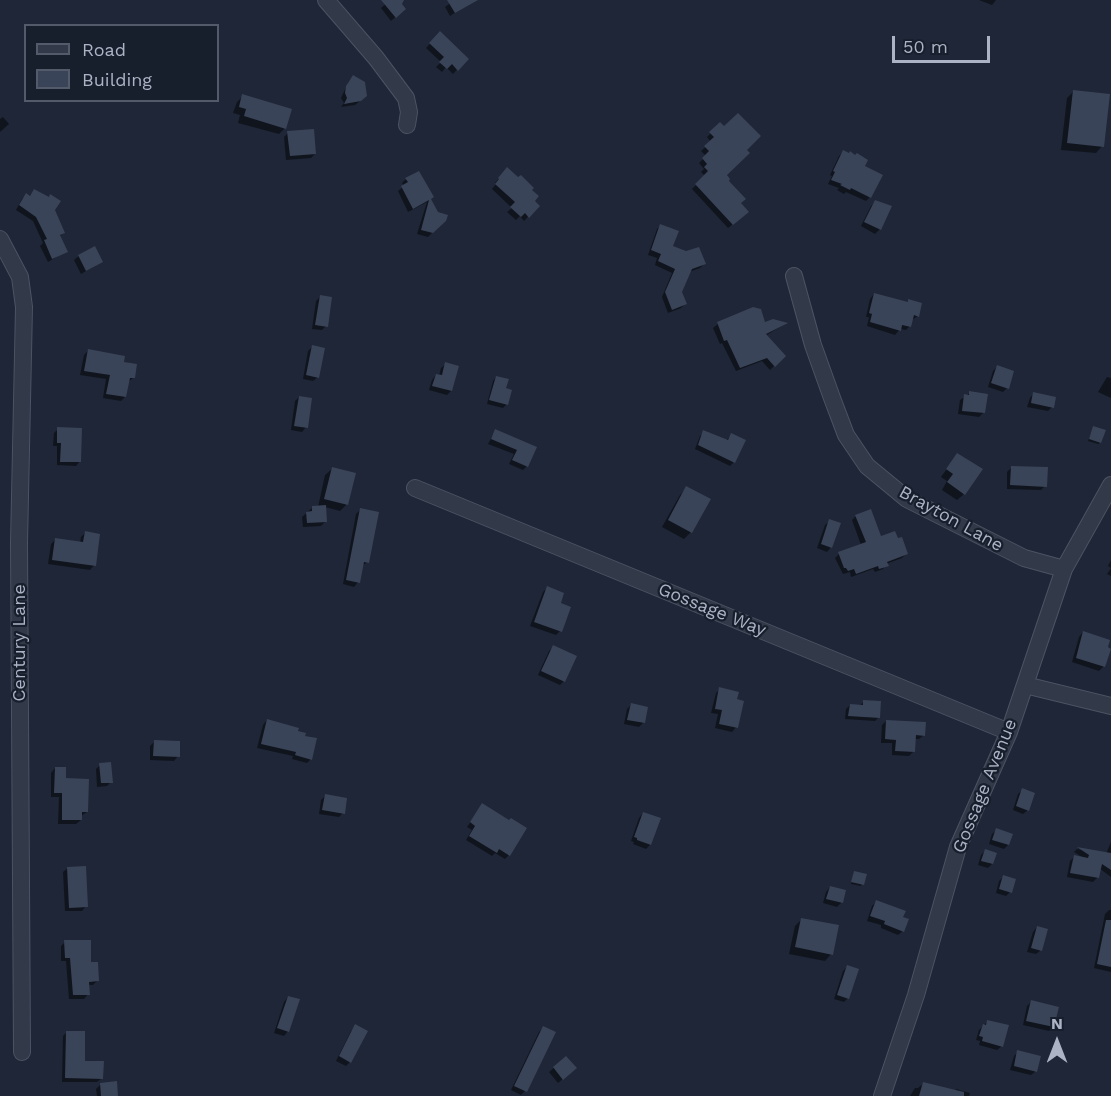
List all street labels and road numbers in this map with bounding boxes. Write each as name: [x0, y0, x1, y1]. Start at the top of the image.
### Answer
street label: Brayton Lane: [895, 481, 1007, 557]
street label: Gossage Way: [655, 579, 769, 641]
street label: Century Lane: [9, 584, 31, 702]
street label: Gossage Avenue: [948, 716, 1022, 856]

